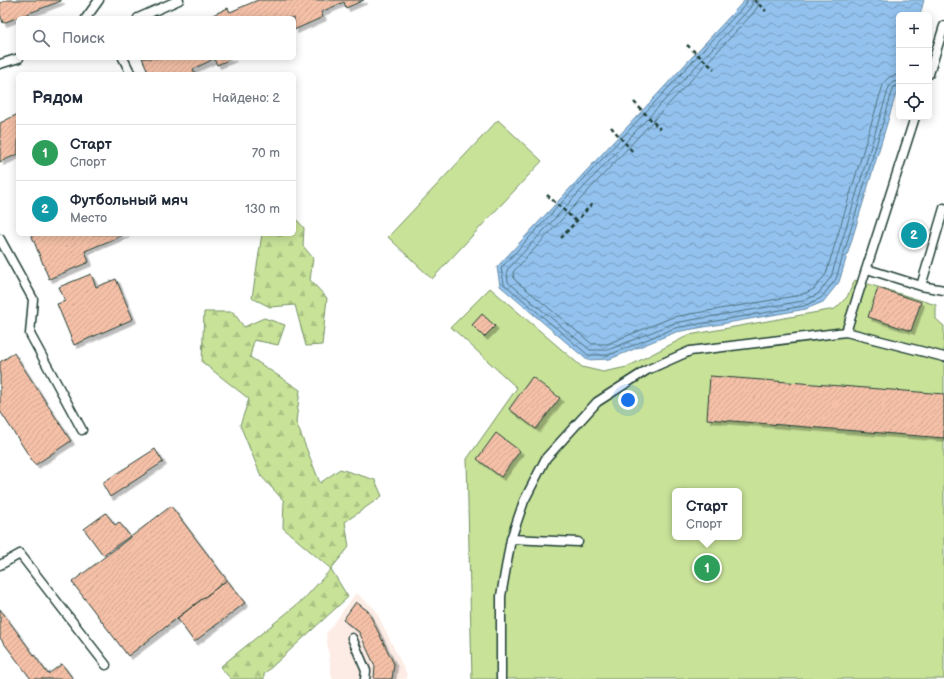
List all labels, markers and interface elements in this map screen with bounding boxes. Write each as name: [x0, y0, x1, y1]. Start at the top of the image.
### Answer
map controls: [896, 12, 932, 120]
button: +: [896, 12, 932, 48]
search box: [16, 16, 296, 60]
icon: search: [30, 27, 52, 49]
text: Поиск: [62, 29, 105, 48]
button: −: [896, 48, 932, 84]
button: locate: [896, 84, 932, 120]
text: Рядом: [32, 88, 83, 108]
text: Найдено: 2: [212, 90, 280, 106]
text: Старт: [70, 135, 112, 154]
text: 1: [42, 145, 48, 161]
text: 70 m: [252, 145, 280, 161]
text: Спорт: [70, 154, 106, 170]
text: Футбольный мяч: [70, 191, 188, 210]
text: 2: [41, 201, 49, 217]
text: 130 m: [245, 201, 280, 217]
text: Место: [70, 210, 107, 226]
pin: 2: [901, 220, 927, 250]
your location: [618, 390, 638, 410]
popup: [672, 488, 742, 540]
text: Старт: [686, 497, 728, 516]
text: Спорт: [686, 516, 722, 532]
pin: 1: [694, 553, 720, 583]

